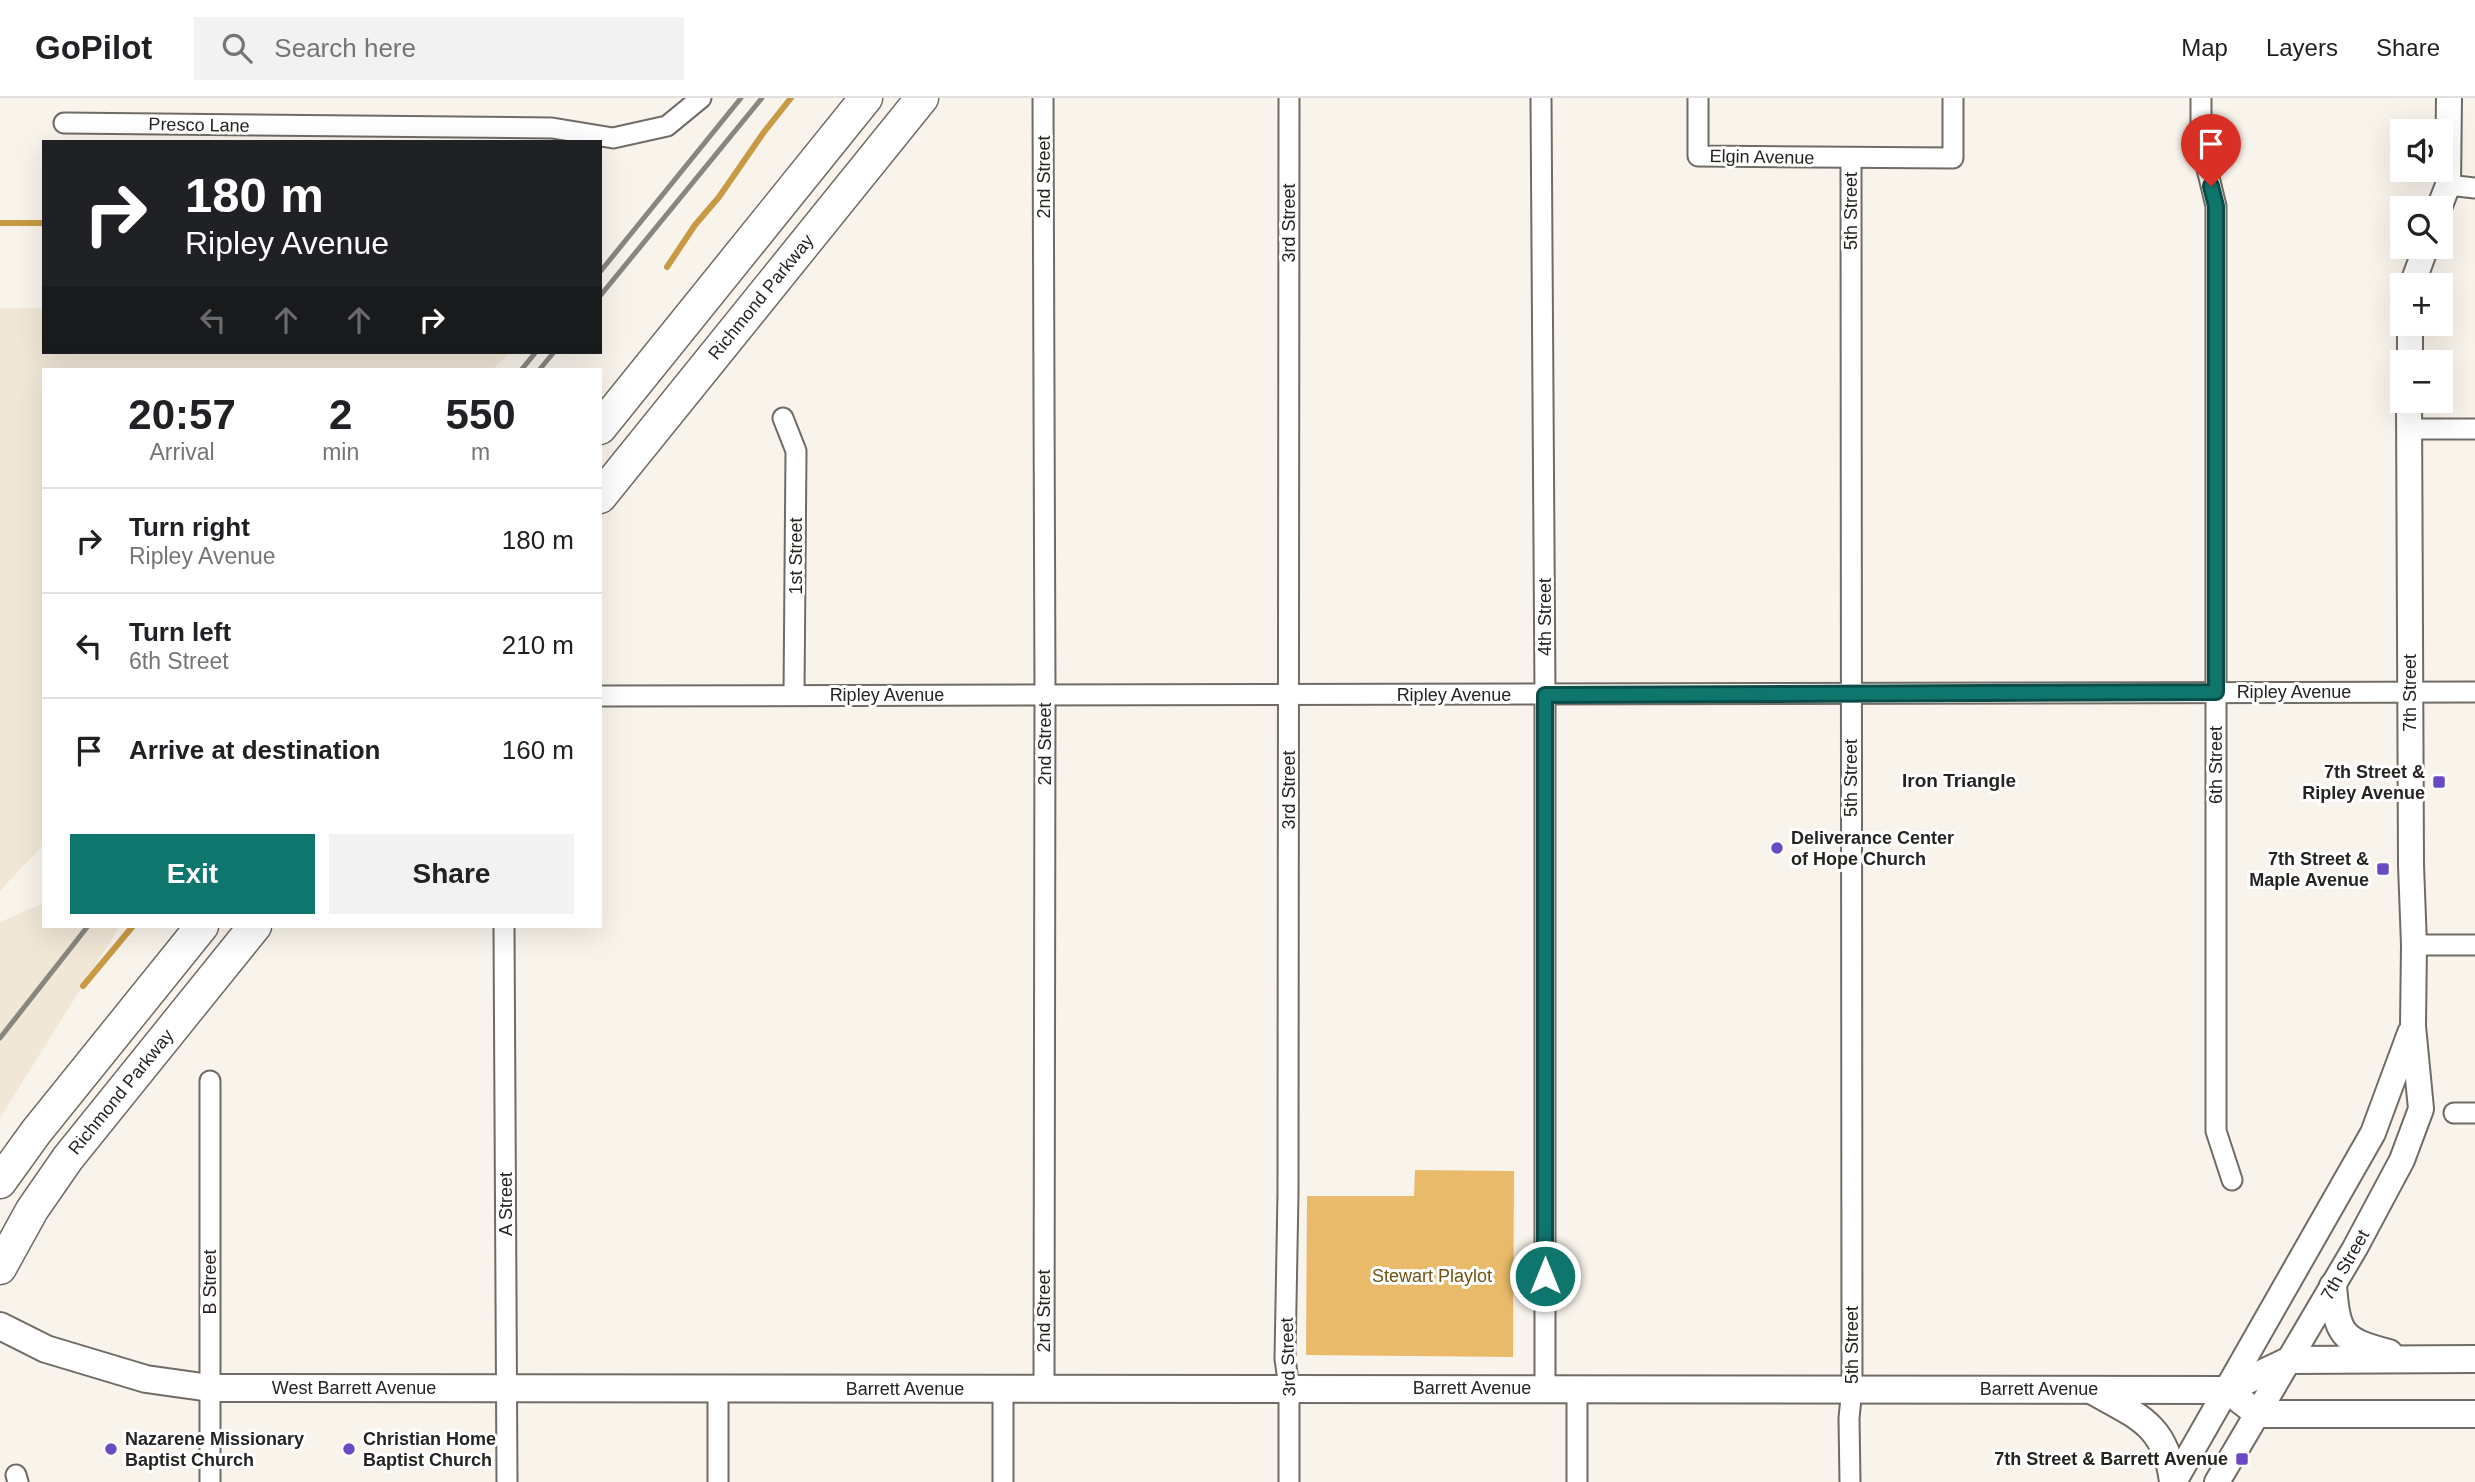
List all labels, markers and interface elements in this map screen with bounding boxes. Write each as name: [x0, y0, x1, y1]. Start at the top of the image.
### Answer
search box: [194, 17, 684, 80]
text: GoPilot: [35, 29, 152, 66]
icon: search: [218, 29, 256, 67]
text: Search here: [274, 33, 416, 63]
text: Map: [2181, 34, 2228, 61]
text: Layers: [2266, 34, 2338, 61]
text: Share: [2376, 34, 2440, 61]
street label: Presco Lane: [148, 114, 250, 136]
pin: [2181, 114, 2241, 186]
map controls: [2390, 119, 2453, 413]
button: sound: [2390, 119, 2453, 182]
icon: arrive: [2192, 125, 2230, 163]
street label: 2nd Street: [1034, 135, 1054, 219]
street label: Elgin Avenue: [1709, 146, 1815, 168]
icon: right: [70, 168, 161, 259]
text: 180 m: [185, 168, 324, 222]
street label: 5th Street: [1841, 172, 1861, 250]
street label: 3rd Street: [1279, 183, 1299, 263]
button: search: [2390, 196, 2453, 259]
text: Ripley Avenue: [185, 225, 389, 261]
street label: Richmond Parkway: [704, 230, 818, 364]
button: +: [2390, 273, 2453, 336]
icon: left: [194, 301, 232, 339]
icon: ahead: [267, 301, 305, 339]
icon: ahead: [340, 301, 378, 339]
icon: right: [413, 301, 451, 339]
button: −: [2390, 350, 2453, 413]
text: 20:57: [128, 391, 236, 438]
text: 2: [329, 391, 352, 438]
text: 550: [446, 391, 516, 438]
text: Arrival: [149, 439, 215, 465]
text: min: [322, 439, 359, 465]
text: m: [471, 439, 490, 465]
text: Turn right: [129, 512, 250, 542]
street label: 1st Street: [786, 517, 806, 595]
icon: right: [70, 522, 108, 560]
text: 180 m: [502, 525, 574, 555]
text: Ripley Avenue: [129, 543, 276, 569]
street label: 4th Street: [1535, 578, 1555, 656]
text: Turn left: [129, 617, 231, 647]
icon: left: [70, 627, 108, 665]
text: 210 m: [502, 630, 574, 660]
text: 6th Street: [129, 648, 229, 674]
street label: 7th Street: [2400, 654, 2420, 732]
street label: Ripley Avenue: [2237, 682, 2351, 702]
street label: Ripley Avenue: [830, 685, 944, 705]
street label: Ripley Avenue: [1397, 685, 1511, 705]
street label: 2nd Street: [1035, 702, 1055, 786]
street label: 6th Street: [2206, 726, 2226, 804]
icon: arrive: [70, 732, 108, 770]
text: Arrive at destination: [129, 735, 380, 765]
text: 160 m: [502, 735, 574, 765]
street label: 5th Street: [1841, 739, 1861, 817]
street label: 3rd Street: [1279, 750, 1299, 830]
place label: 7th Street & Ripley Avenue: [2302, 762, 2425, 803]
district label: Iron Triangle: [1902, 770, 2016, 791]
marker: 7th Street & Ripley Avenue: [2431, 774, 2447, 790]
place label: Deliverance Center of Hope Church: [1791, 828, 1954, 869]
button: Exit: [70, 834, 315, 914]
button: Share: [329, 834, 574, 914]
marker: Deliverance Center of Hope Church: [1769, 840, 1785, 856]
place label: 7th Street & Maple Avenue: [2249, 849, 2369, 890]
marker: 7th Street & Maple Avenue: [2375, 861, 2391, 877]
street label: Richmond Parkway: [64, 1025, 178, 1159]
street label: A Street: [496, 1172, 516, 1236]
street label: 7th Street: [2317, 1226, 2373, 1304]
position arrow: [1508, 1239, 1582, 1313]
street label: B Street: [200, 1249, 220, 1315]
park label: Stewart Playlot: [1372, 1266, 1492, 1286]
street label: 2nd Street: [1034, 1269, 1054, 1353]
street label: 5th Street: [1842, 1306, 1862, 1384]
street label: 3rd Street: [1277, 1317, 1299, 1397]
street label: West Barrett Avenue: [272, 1378, 436, 1398]
street label: Barrett Avenue: [1413, 1378, 1531, 1398]
street label: Barrett Avenue: [846, 1379, 964, 1399]
street label: Barrett Avenue: [1980, 1379, 2098, 1399]
place label: Nazarene Missionary Baptist Church: [125, 1429, 304, 1470]
place label: Christian Home Baptist Church: [363, 1429, 496, 1470]
marker: Nazarene Missionary Baptist Church: [103, 1441, 119, 1457]
marker: Christian Home Baptist Church: [341, 1441, 357, 1457]
place label: 7th Street & Barrett Avenue: [1994, 1449, 2228, 1469]
marker: 7th Street & Barrett Avenue: [2234, 1451, 2250, 1467]

